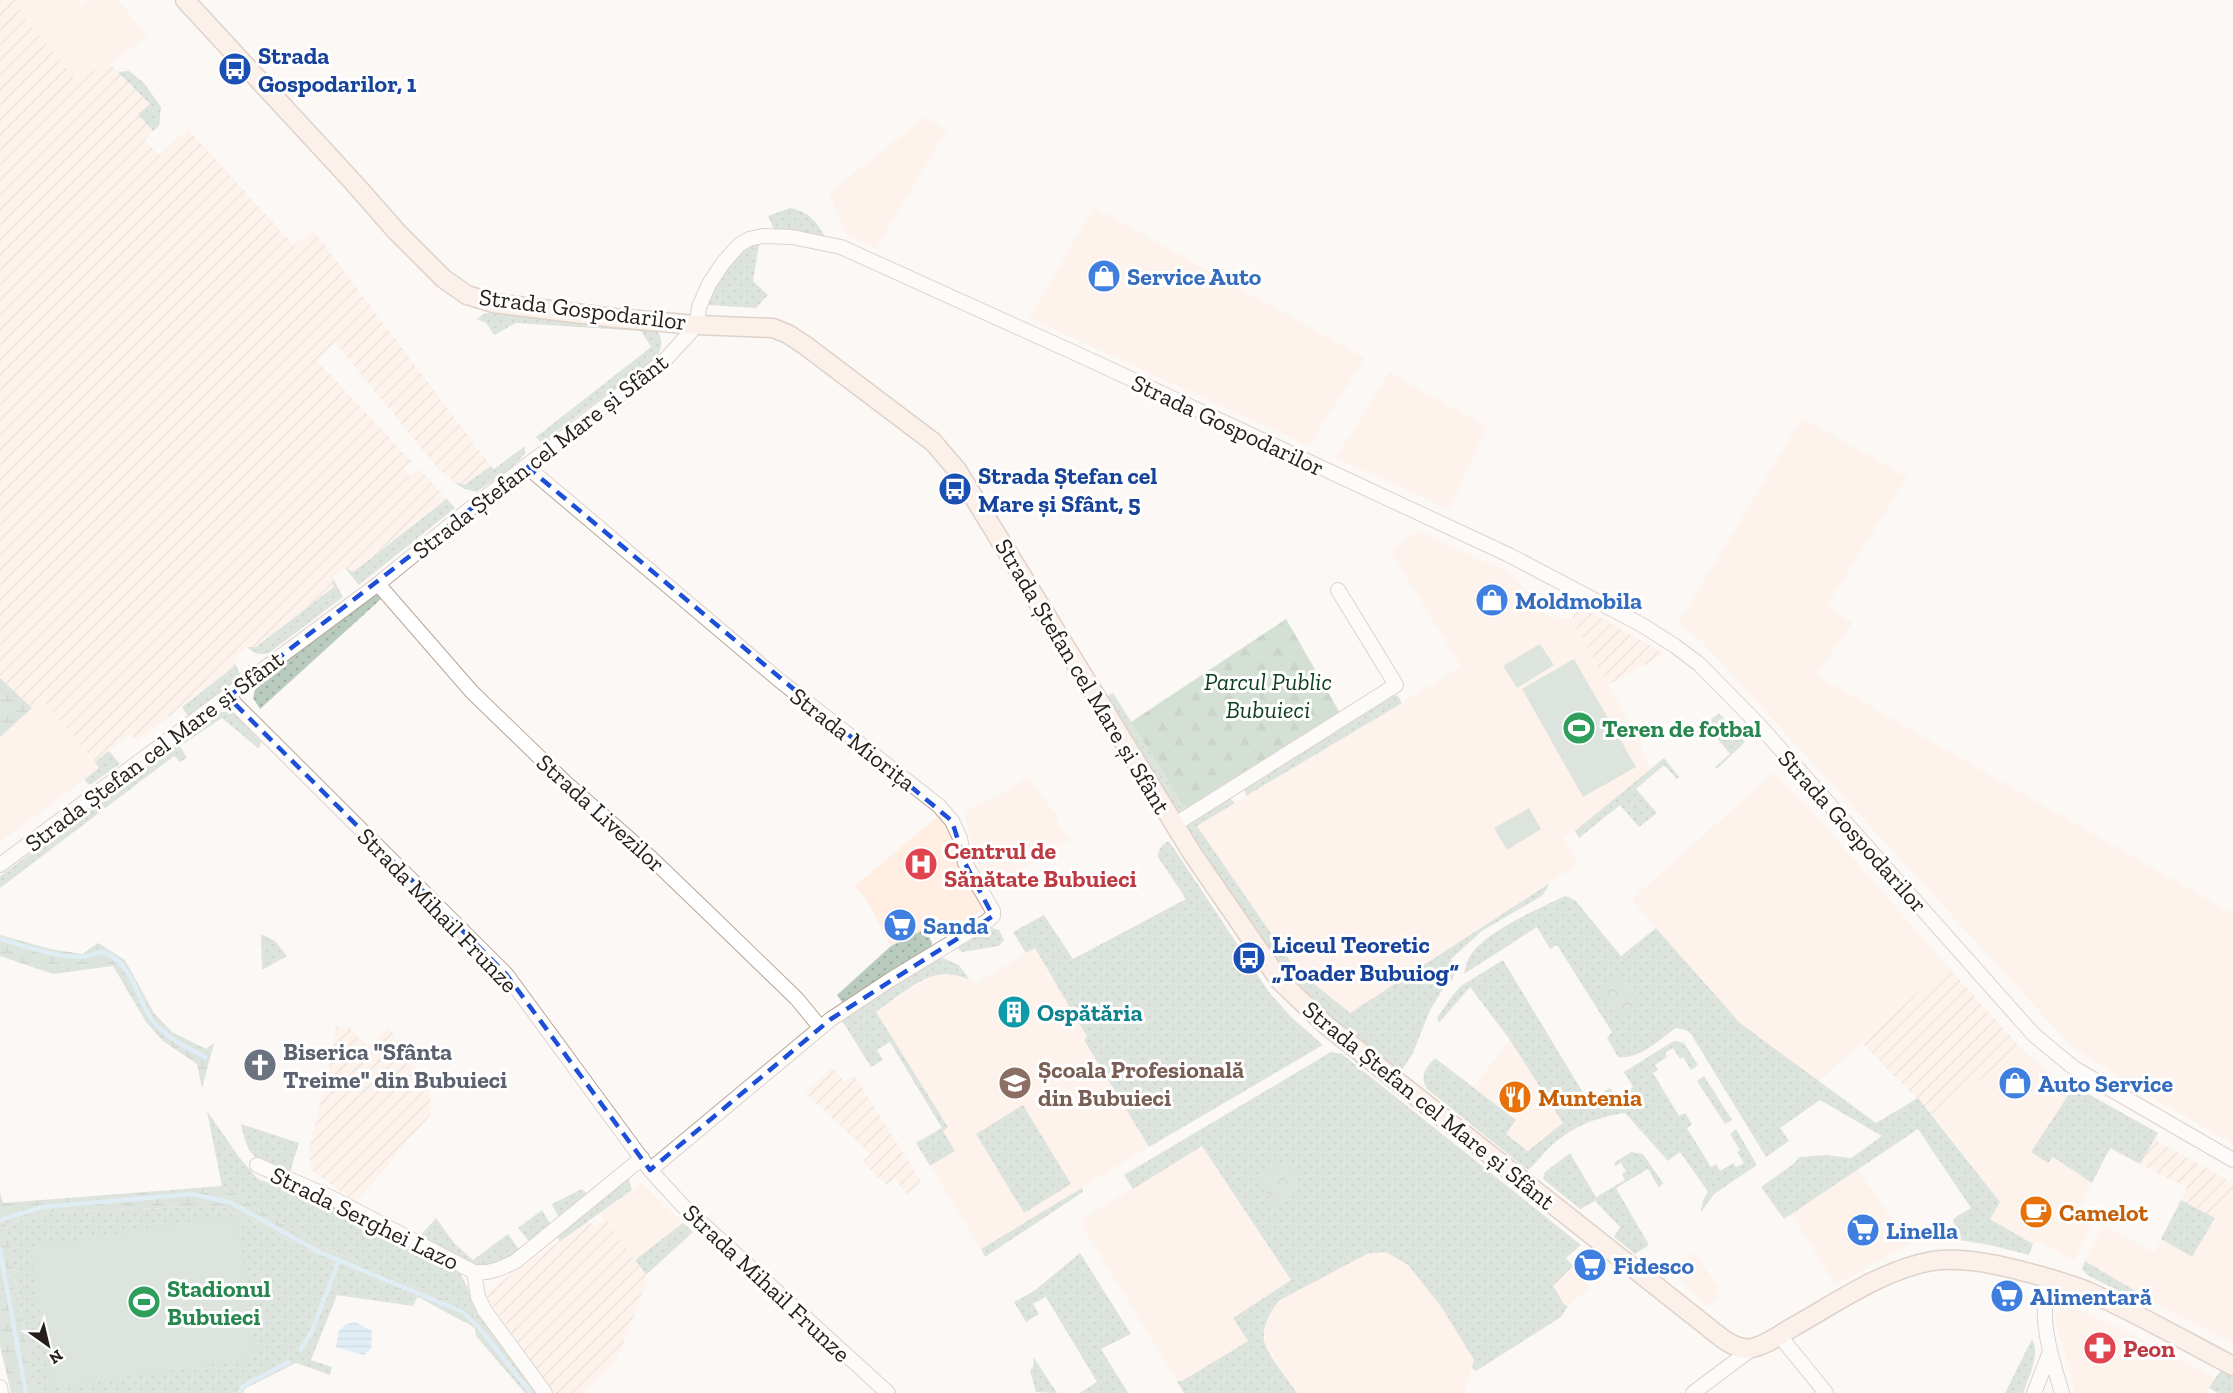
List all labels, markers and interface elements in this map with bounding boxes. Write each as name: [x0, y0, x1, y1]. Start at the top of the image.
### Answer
place label: Strada Gospodarilor, 1: [258, 41, 417, 98]
bus stop icon: Strada Gospodarilor, 1: [217, 51, 253, 87]
shop icon: Service Auto: [1086, 258, 1122, 294]
place label: Service Auto: [1127, 262, 1262, 291]
street label: Strada Gospodarilor: [478, 282, 688, 336]
street label: Strada Ștefan cel Mare și Sfânt: [407, 347, 673, 565]
street label: Strada Gospodarilor: [1127, 368, 1329, 482]
place label: Strada Ștefan cel Mare și Sfânt, 5: [978, 461, 1157, 518]
bus stop icon: Strada Ștefan cel Mare și Sfânt, 5: [937, 471, 973, 507]
street label: Strada Ștefan cel Mare și Sfânt: [989, 533, 1177, 819]
shop icon: Moldmobila: [1474, 582, 1510, 618]
place label: Moldmobila: [1515, 586, 1642, 615]
street label: Strada Ștefan cel Mare și Sfânt: [19, 644, 289, 858]
park label: Parcul Public Bubuieci: [1204, 667, 1332, 724]
street label: Strada Miorița: [785, 681, 922, 797]
sports icon: Teren de fotbal: [1561, 710, 1597, 746]
place label: Teren de fotbal: [1602, 714, 1761, 743]
street label: Strada Gospodarilor: [1772, 744, 1934, 918]
street label: Strada Livezilor: [531, 748, 671, 878]
street label: Strada Mihail Frunze: [352, 821, 524, 999]
place label: Centrul de Sănătate Bubuieci: [944, 836, 1137, 893]
hospital icon: Centrul de Sănătate Bubuieci: [903, 846, 939, 882]
supermarket icon: Sanda: [882, 907, 918, 943]
place label: Sanda: [923, 911, 989, 940]
place label: Liceul Teoretic „Toader Bubuiog“: [1272, 930, 1459, 987]
bus stop icon: Liceul Teoretic „Toader Bubuiog“: [1231, 940, 1267, 976]
building icon: Ospătăria: [996, 994, 1032, 1030]
street label: Strada Ștefan cel Mare și Sfânt: [1297, 994, 1561, 1216]
place label: Ospătăria: [1037, 998, 1143, 1027]
place label: Biserica "Sfânta Treime" din Bubuieci: [283, 1037, 507, 1094]
church icon: Biserica "Sfânta Treime" din Bubuieci: [242, 1047, 278, 1083]
place label: Școala Profesională din Bubuieci: [1038, 1055, 1244, 1112]
school or university icon: Școala Profesională din Bubuieci: [997, 1065, 1033, 1101]
shop icon: Auto Service: [1997, 1065, 2033, 1101]
place label: Auto Service: [2038, 1069, 2173, 1098]
restaurant icon: Muntenia: [1497, 1079, 1533, 1115]
place label: Muntenia: [1538, 1083, 1642, 1112]
street label: Strada Serghei Lazo: [266, 1160, 464, 1276]
cafe icon: Camelot: [2018, 1194, 2054, 1230]
street label: Strada Mihail Frunze: [677, 1198, 857, 1368]
place label: Camelot: [2059, 1198, 2149, 1227]
supermarket icon: Linella: [1845, 1212, 1881, 1248]
place label: Linella: [1886, 1216, 1958, 1245]
supermarket icon: Fidesco: [1572, 1247, 1608, 1283]
place label: Fidesco: [1613, 1251, 1694, 1280]
place label: Stadionul Bubuieci: [167, 1274, 271, 1331]
supermarket icon: Alimentară: [1989, 1278, 2025, 1314]
place label: Alimentară: [2030, 1282, 2152, 1311]
sports icon: Stadionul Bubuieci: [126, 1284, 162, 1320]
north arrow: [18, 1315, 78, 1375]
pharmacy icon: Peon: [2082, 1330, 2118, 1366]
place label: Peon: [2123, 1334, 2175, 1363]
text: N: [46, 1346, 66, 1368]

